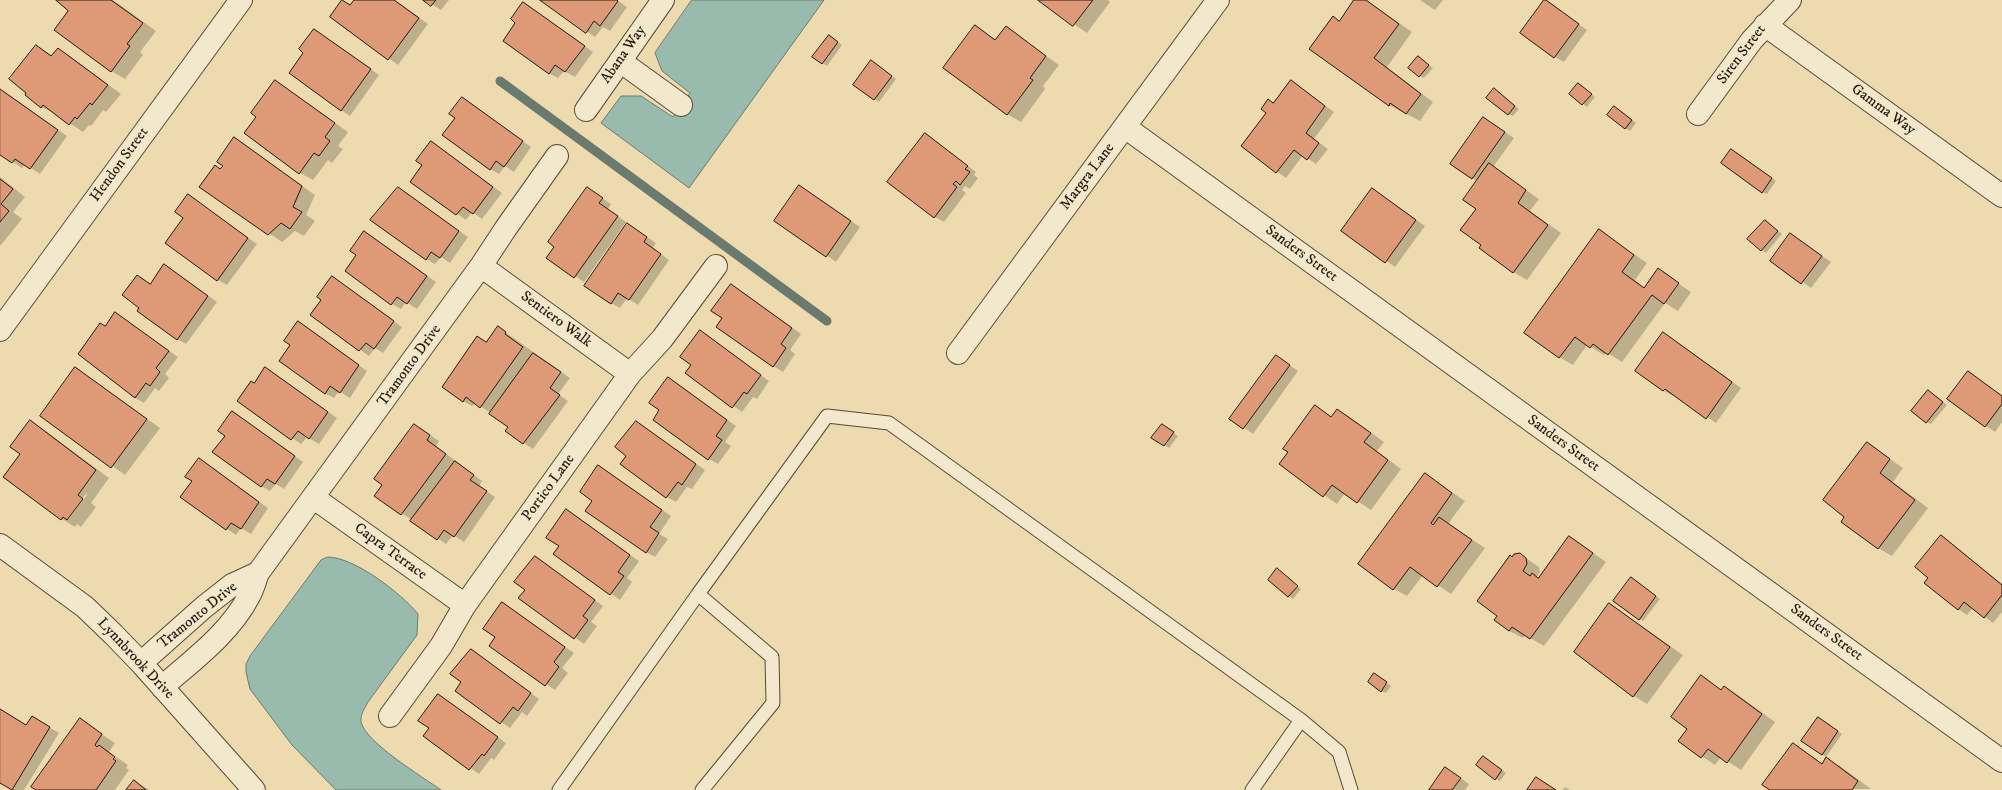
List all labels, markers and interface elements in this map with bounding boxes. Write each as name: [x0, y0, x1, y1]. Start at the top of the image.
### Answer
street label: Siren Street: [1714, 22, 1770, 88]
street label: Abana Way: [598, 23, 650, 87]
street label: Gamma Way: [1847, 81, 1919, 139]
street label: Hendon Street: [87, 124, 153, 206]
street label: Margra Lane: [1057, 140, 1119, 214]
street label: Sanders Street: [1261, 222, 1341, 286]
street label: Sentiero Walk: [517, 288, 595, 352]
street label: Tramonto Drive: [374, 322, 446, 410]
street label: Sanders Street: [1523, 412, 1603, 476]
street label: Portico Lane: [519, 451, 579, 525]
street label: Capra Terrace: [350, 520, 430, 584]
street label: Tramonto Drive: [155, 579, 241, 653]
street label: Sanders Street: [1786, 601, 1866, 665]
street label: Lynnbrook Drive: [93, 615, 177, 703]

